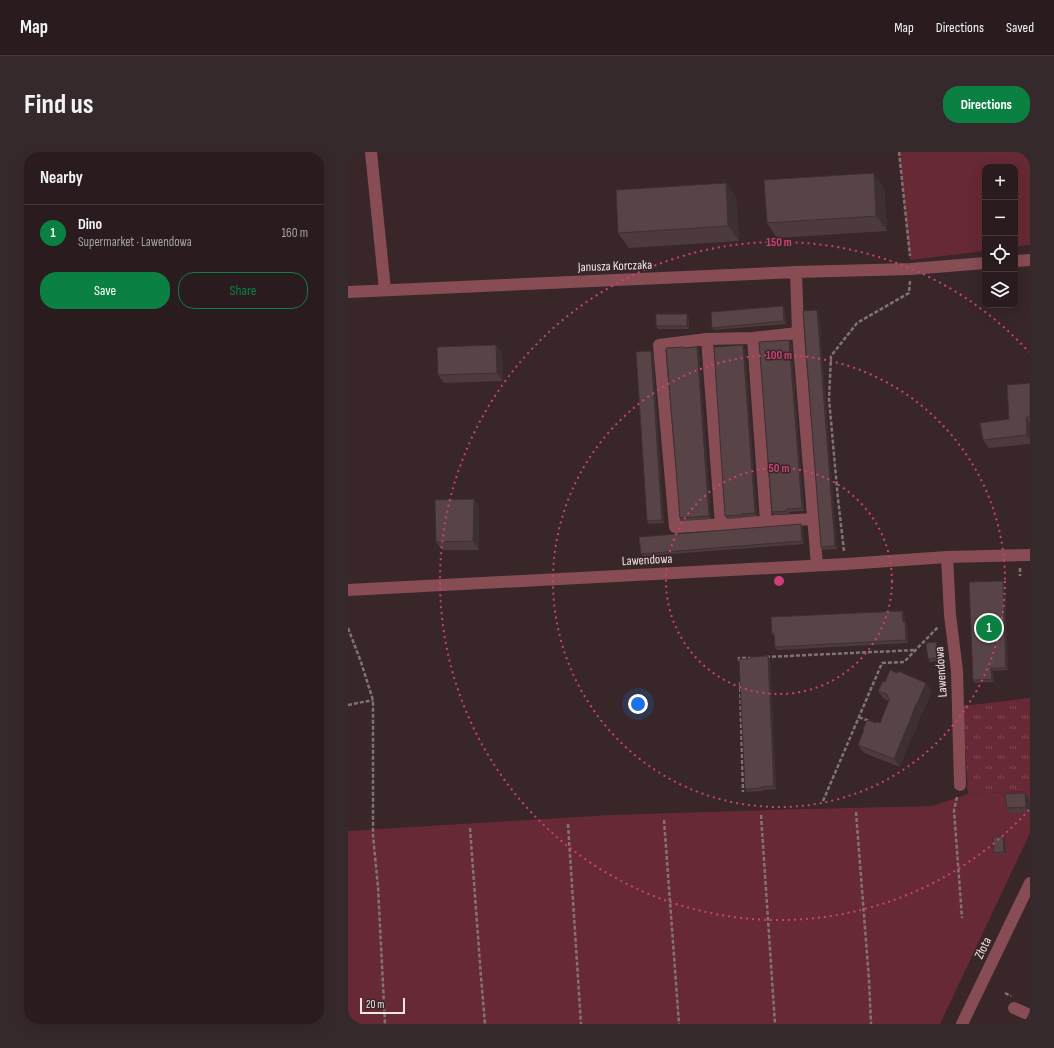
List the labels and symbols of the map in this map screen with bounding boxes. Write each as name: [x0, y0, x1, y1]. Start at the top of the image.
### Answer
text: 150 m: [766, 235, 792, 250]
street label: Janusza Korczaka: [577, 257, 652, 275]
text: 100 m: [766, 348, 792, 363]
text: 50 m: [769, 461, 789, 476]
street label: Lawendowa: [621, 551, 673, 569]
centre of rings: [772, 574, 786, 588]
pin: 1: [976, 613, 1002, 643]
street label: Lawendowa: [931, 646, 951, 698]
your location: [628, 694, 648, 714]
street label: Złota: [971, 935, 995, 961]
scale bar: [360, 996, 405, 1015]

